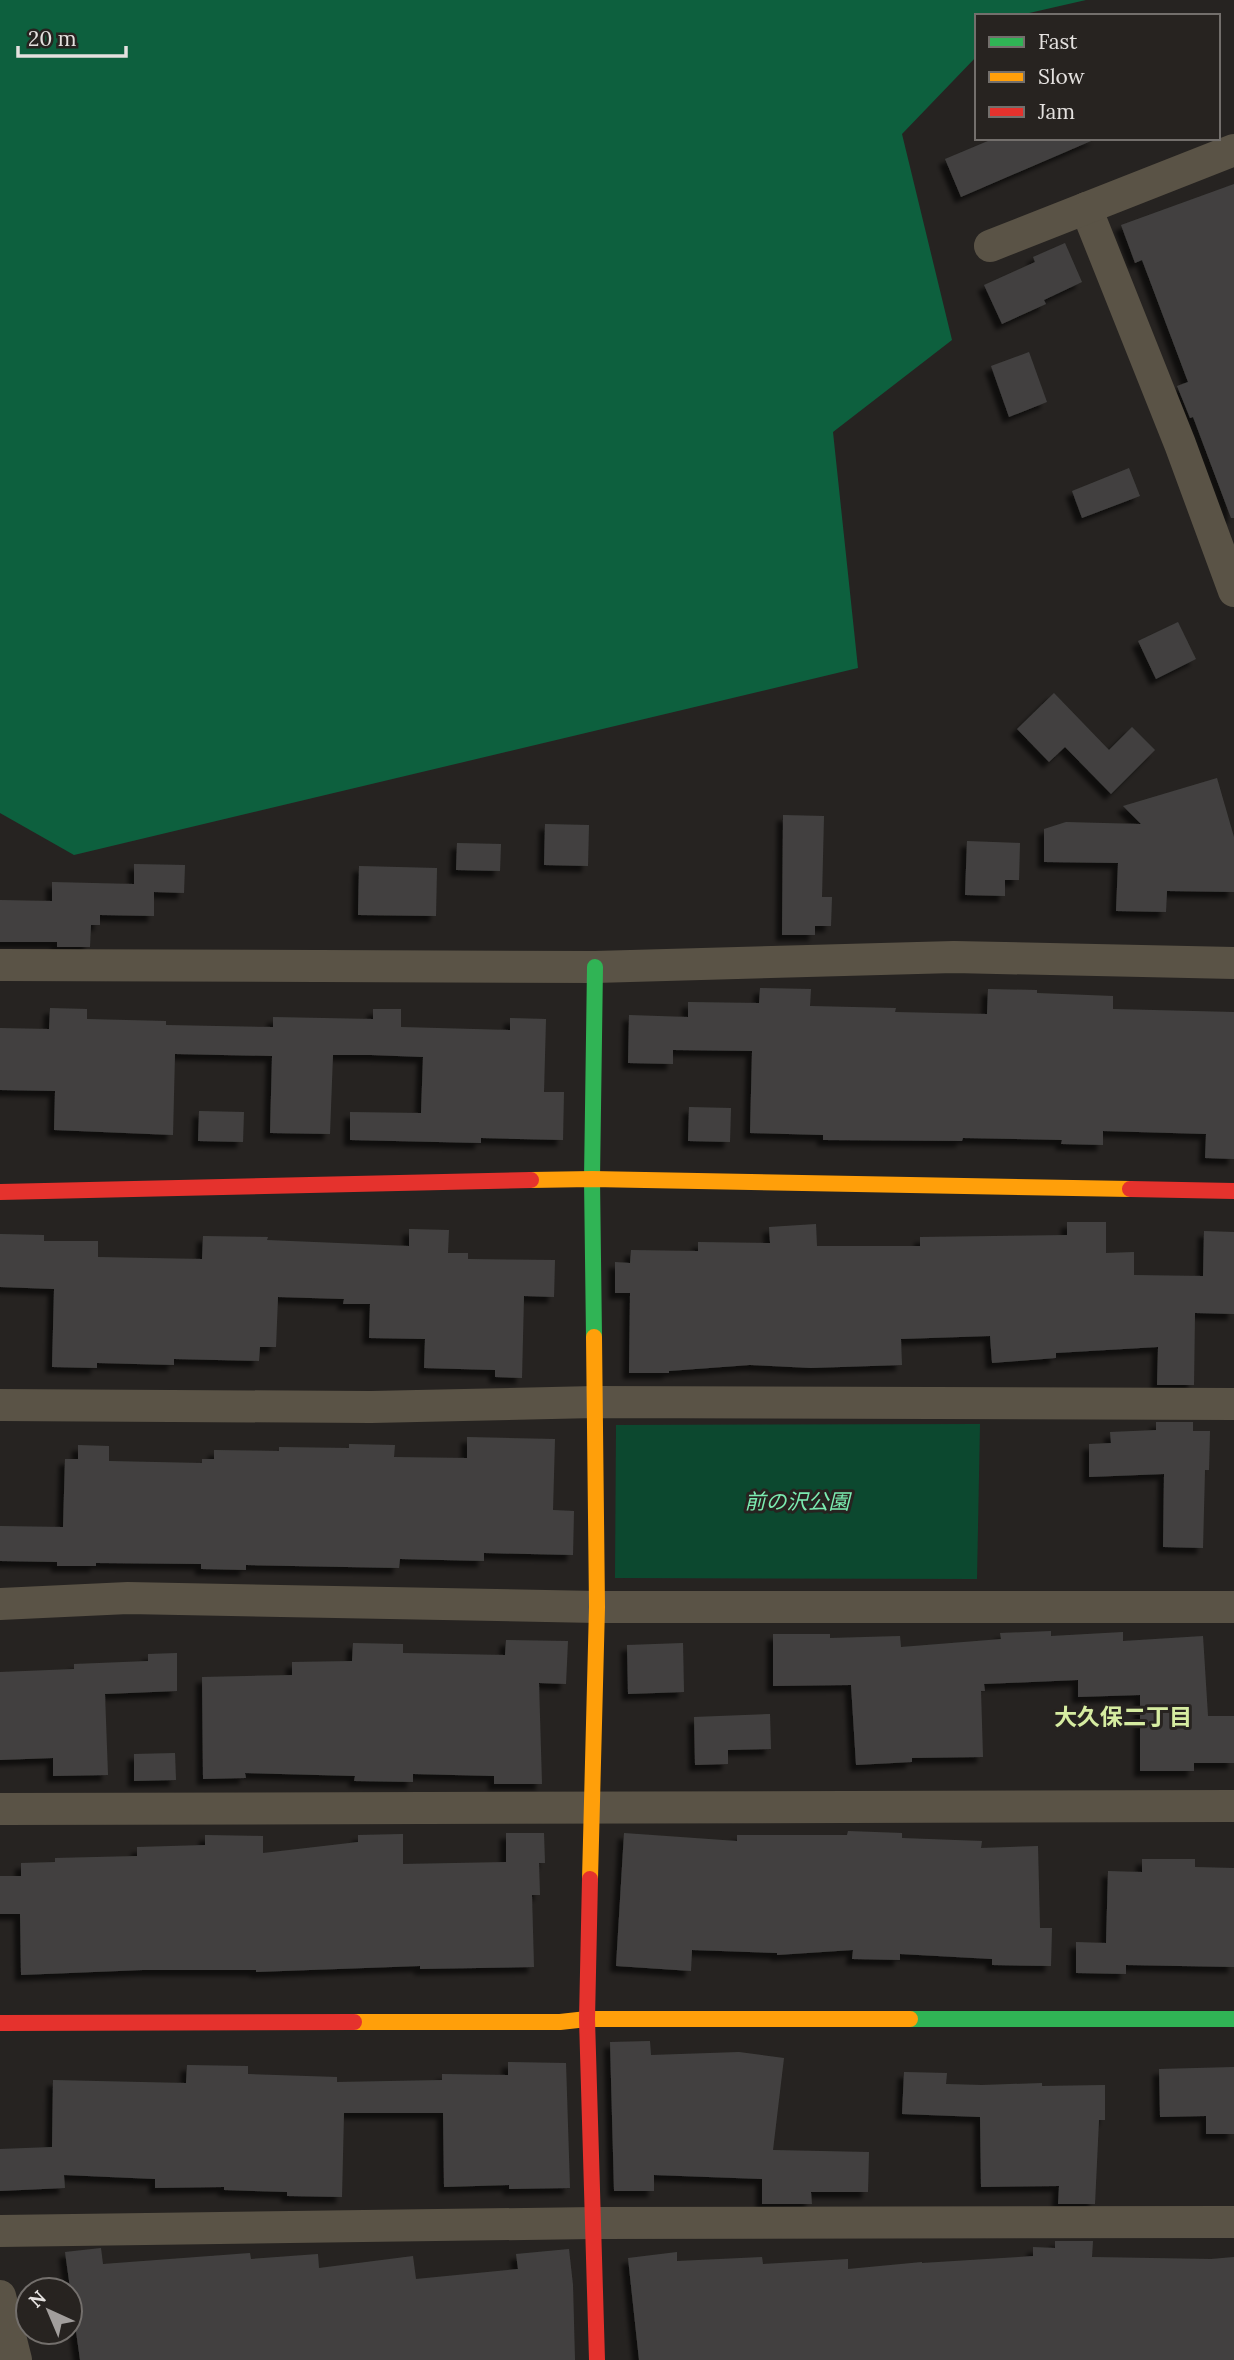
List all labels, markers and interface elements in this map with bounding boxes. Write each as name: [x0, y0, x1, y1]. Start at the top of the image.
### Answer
scale bar: [18, 14, 126, 58]
legend: [975, 14, 1220, 140]
text: 20 m: [28, 25, 77, 52]
text: Fast: [1038, 28, 1078, 55]
text: Slow: [1038, 63, 1085, 90]
text: Jam: [1037, 98, 1075, 125]
park label: 前の沢公園: [745, 1488, 852, 1515]
district label: 大久保二丁目: [1054, 1702, 1192, 1731]
north arrow: [14, 2276, 84, 2346]
text: N: [24, 2285, 51, 2313]

